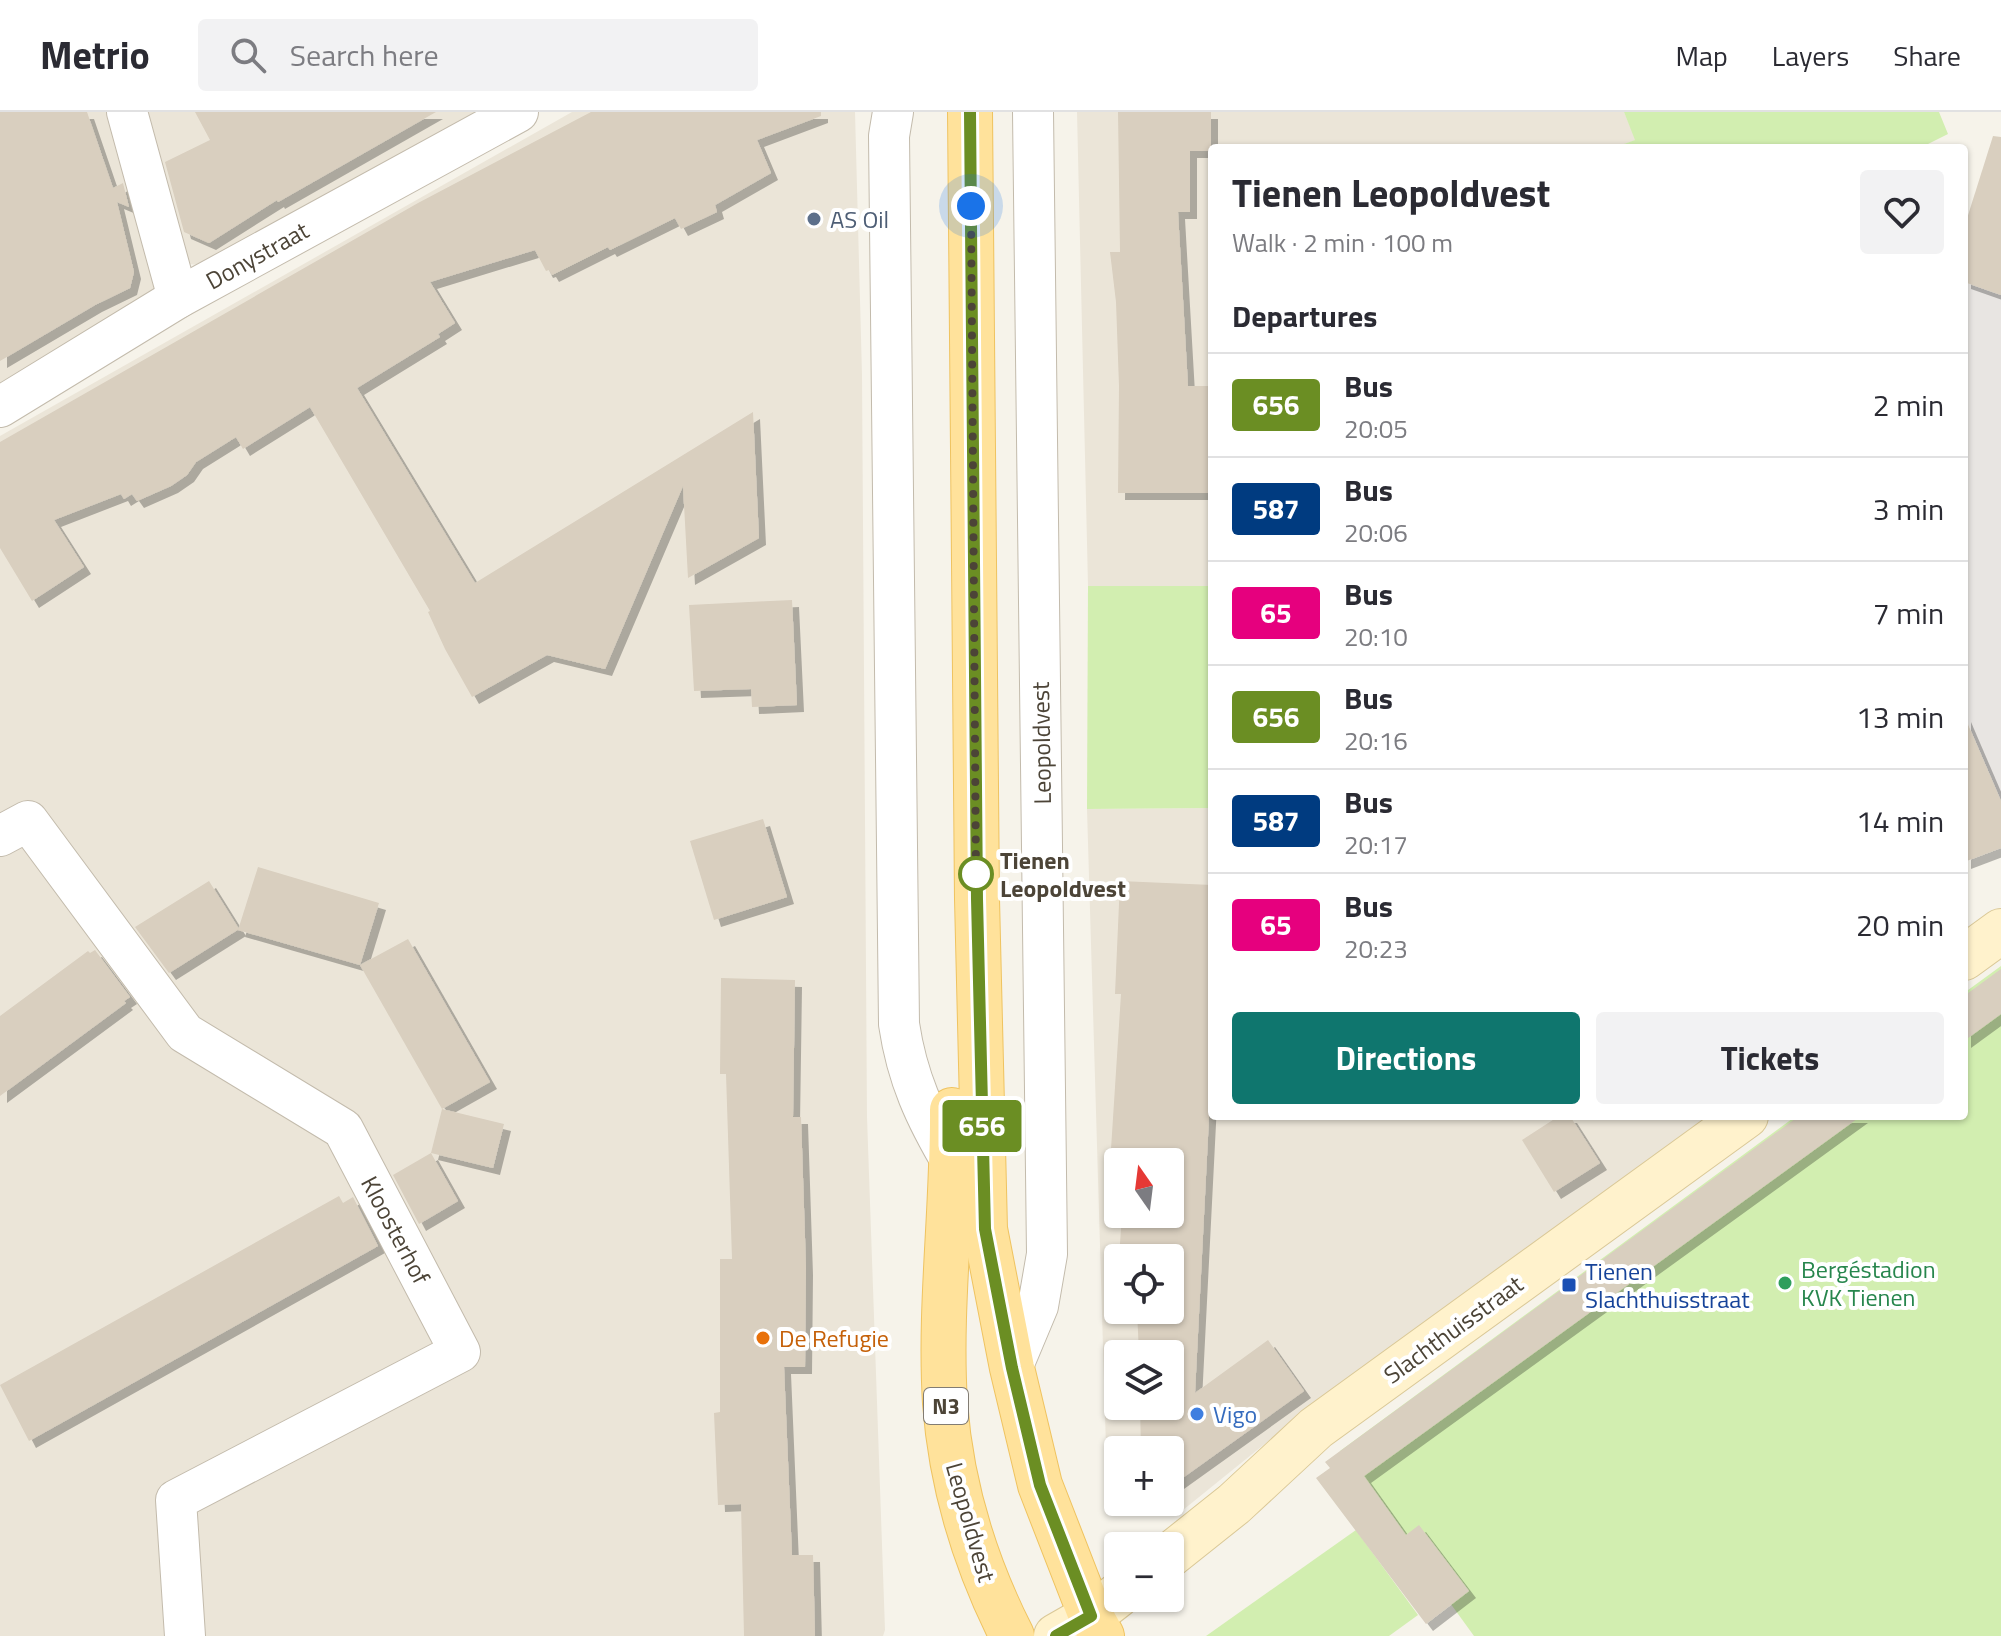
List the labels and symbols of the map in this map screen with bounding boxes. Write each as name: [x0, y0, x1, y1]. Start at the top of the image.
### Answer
your location: [951, 186, 991, 226]
place label: AS Oil: [830, 201, 889, 237]
marker: AS Oil: [805, 210, 823, 228]
street label: Donystraat: [199, 212, 316, 298]
street label: Leopoldvest: [1022, 681, 1060, 805]
place label: Tienen Leopoldvest: [1000, 842, 1126, 906]
marker: Tienen Leopoldvest: [959, 857, 993, 891]
line badge: 656: [936, 1100, 1028, 1152]
north arrow: [1104, 1148, 1184, 1228]
street label: Kloosterhof: [352, 1169, 440, 1291]
place label: Bergéstadion KVK Tienen: [1801, 1251, 1936, 1315]
place label: Tienen Slachthuisstraat: [1585, 1253, 1750, 1317]
street label: Slachthuisstraat: [1376, 1266, 1531, 1392]
marker: Bergéstadion KVK Tienen: [1776, 1274, 1794, 1292]
marker: Tienen Slachthuisstraat: [1560, 1276, 1578, 1294]
place label: De Refugie: [779, 1320, 889, 1356]
marker: De Refugie: [754, 1329, 772, 1347]
road number: N3: [924, 1388, 968, 1424]
place label: Vigo: [1213, 1396, 1257, 1432]
marker: Vigo: [1188, 1405, 1206, 1423]
street label: Leopoldvest: [937, 1458, 1005, 1587]

